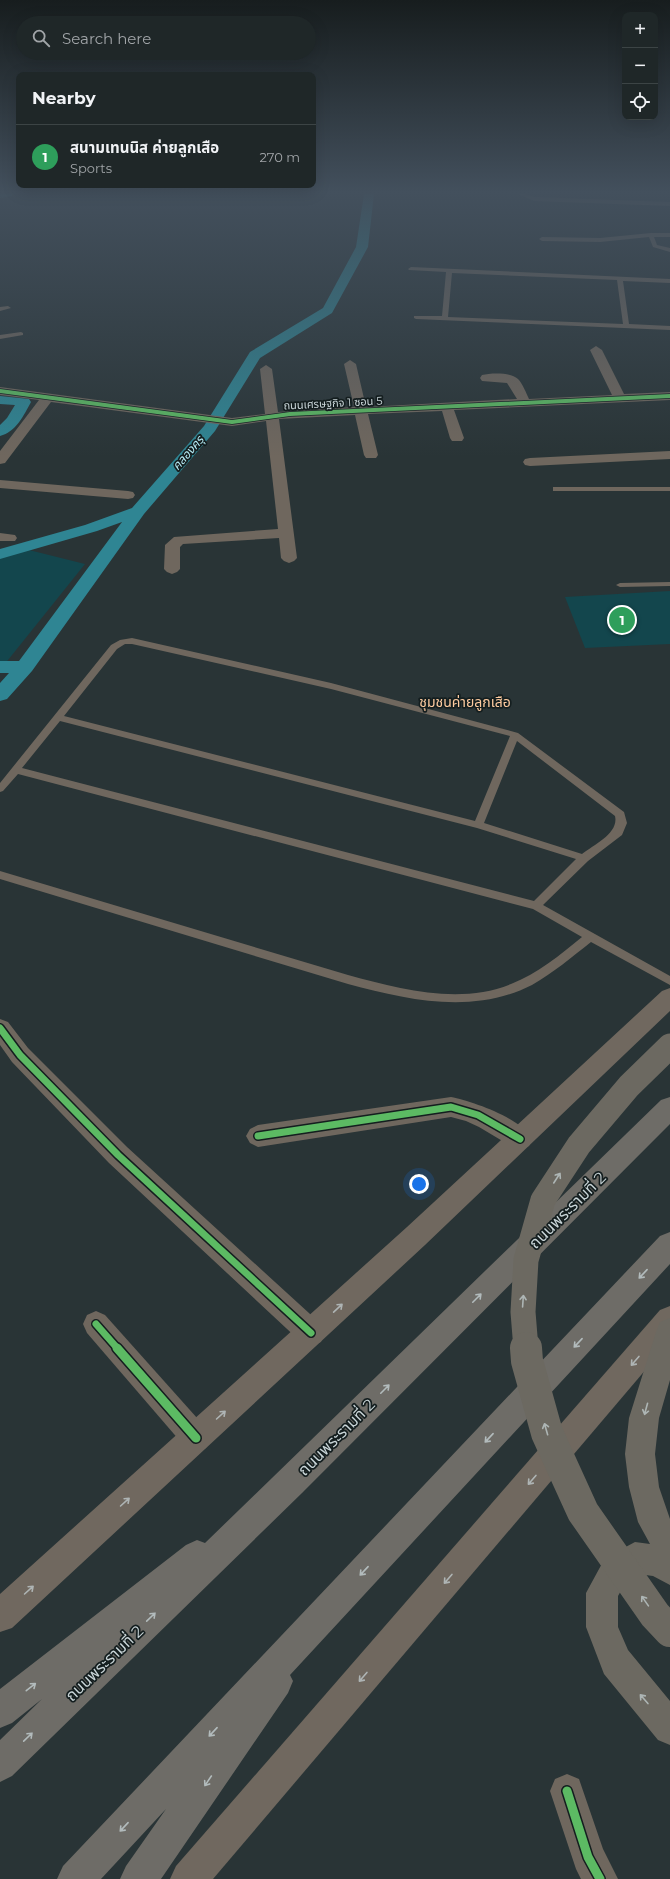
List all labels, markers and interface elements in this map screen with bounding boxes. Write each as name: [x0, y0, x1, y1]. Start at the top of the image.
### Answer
map controls: [622, 12, 658, 120]
button: +: [622, 12, 658, 48]
search box: [16, 16, 316, 60]
icon: search: [30, 27, 52, 49]
text: Search here: [62, 29, 151, 48]
button: −: [622, 48, 658, 84]
button: locate: [622, 84, 658, 120]
text: Nearby: [32, 88, 96, 108]
text: สนามเทนนิส ค่ายลูกเสือ: [70, 138, 219, 157]
text: 1: [42, 149, 48, 165]
text: 270 m: [259, 149, 300, 165]
text: Sports: [70, 160, 112, 176]
street label: ถนนเศรษฐกิจ 1 ซอน 5: [283, 393, 383, 413]
water label: คลองครุ: [169, 432, 208, 474]
pin: 1: [609, 605, 635, 635]
district label: ชุมชนค่ายลูกเสือ: [419, 693, 511, 711]
street label: ถนนพระรามที่ 2: [524, 1167, 610, 1253]
one-way arrow: [554, 1172, 562, 1184]
your location: [409, 1174, 429, 1194]
one-way arrow: [638, 1269, 648, 1279]
one-way arrow: [472, 1293, 482, 1303]
one-way arrow: [520, 1295, 527, 1308]
one-way arrow: [333, 1304, 343, 1313]
one-way arrow: [574, 1338, 583, 1348]
one-way arrow: [631, 1355, 640, 1366]
one-way arrow: [380, 1384, 390, 1394]
street label: ถนนพระรามที่ 2: [293, 1394, 379, 1480]
one-way arrow: [642, 1402, 650, 1415]
one-way arrow: [216, 1410, 226, 1420]
one-way arrow: [542, 1422, 549, 1435]
one-way arrow: [485, 1432, 494, 1443]
one-way arrow: [528, 1475, 537, 1486]
one-way arrow: [120, 1498, 130, 1507]
one-way arrow: [359, 1566, 368, 1577]
one-way arrow: [443, 1574, 452, 1584]
one-way arrow: [24, 1585, 34, 1595]
one-way arrow: [641, 1596, 649, 1607]
one-way arrow: [146, 1612, 156, 1622]
street label: ถนนพระรามที่ 2: [60, 1620, 147, 1705]
one-way arrow: [358, 1672, 367, 1683]
one-way arrow: [25, 1682, 36, 1691]
one-way arrow: [640, 1694, 649, 1704]
one-way arrow: [208, 1727, 218, 1737]
one-way arrow: [23, 1732, 33, 1742]
one-way arrow: [203, 1775, 211, 1787]
one-way arrow: [120, 1822, 129, 1832]

